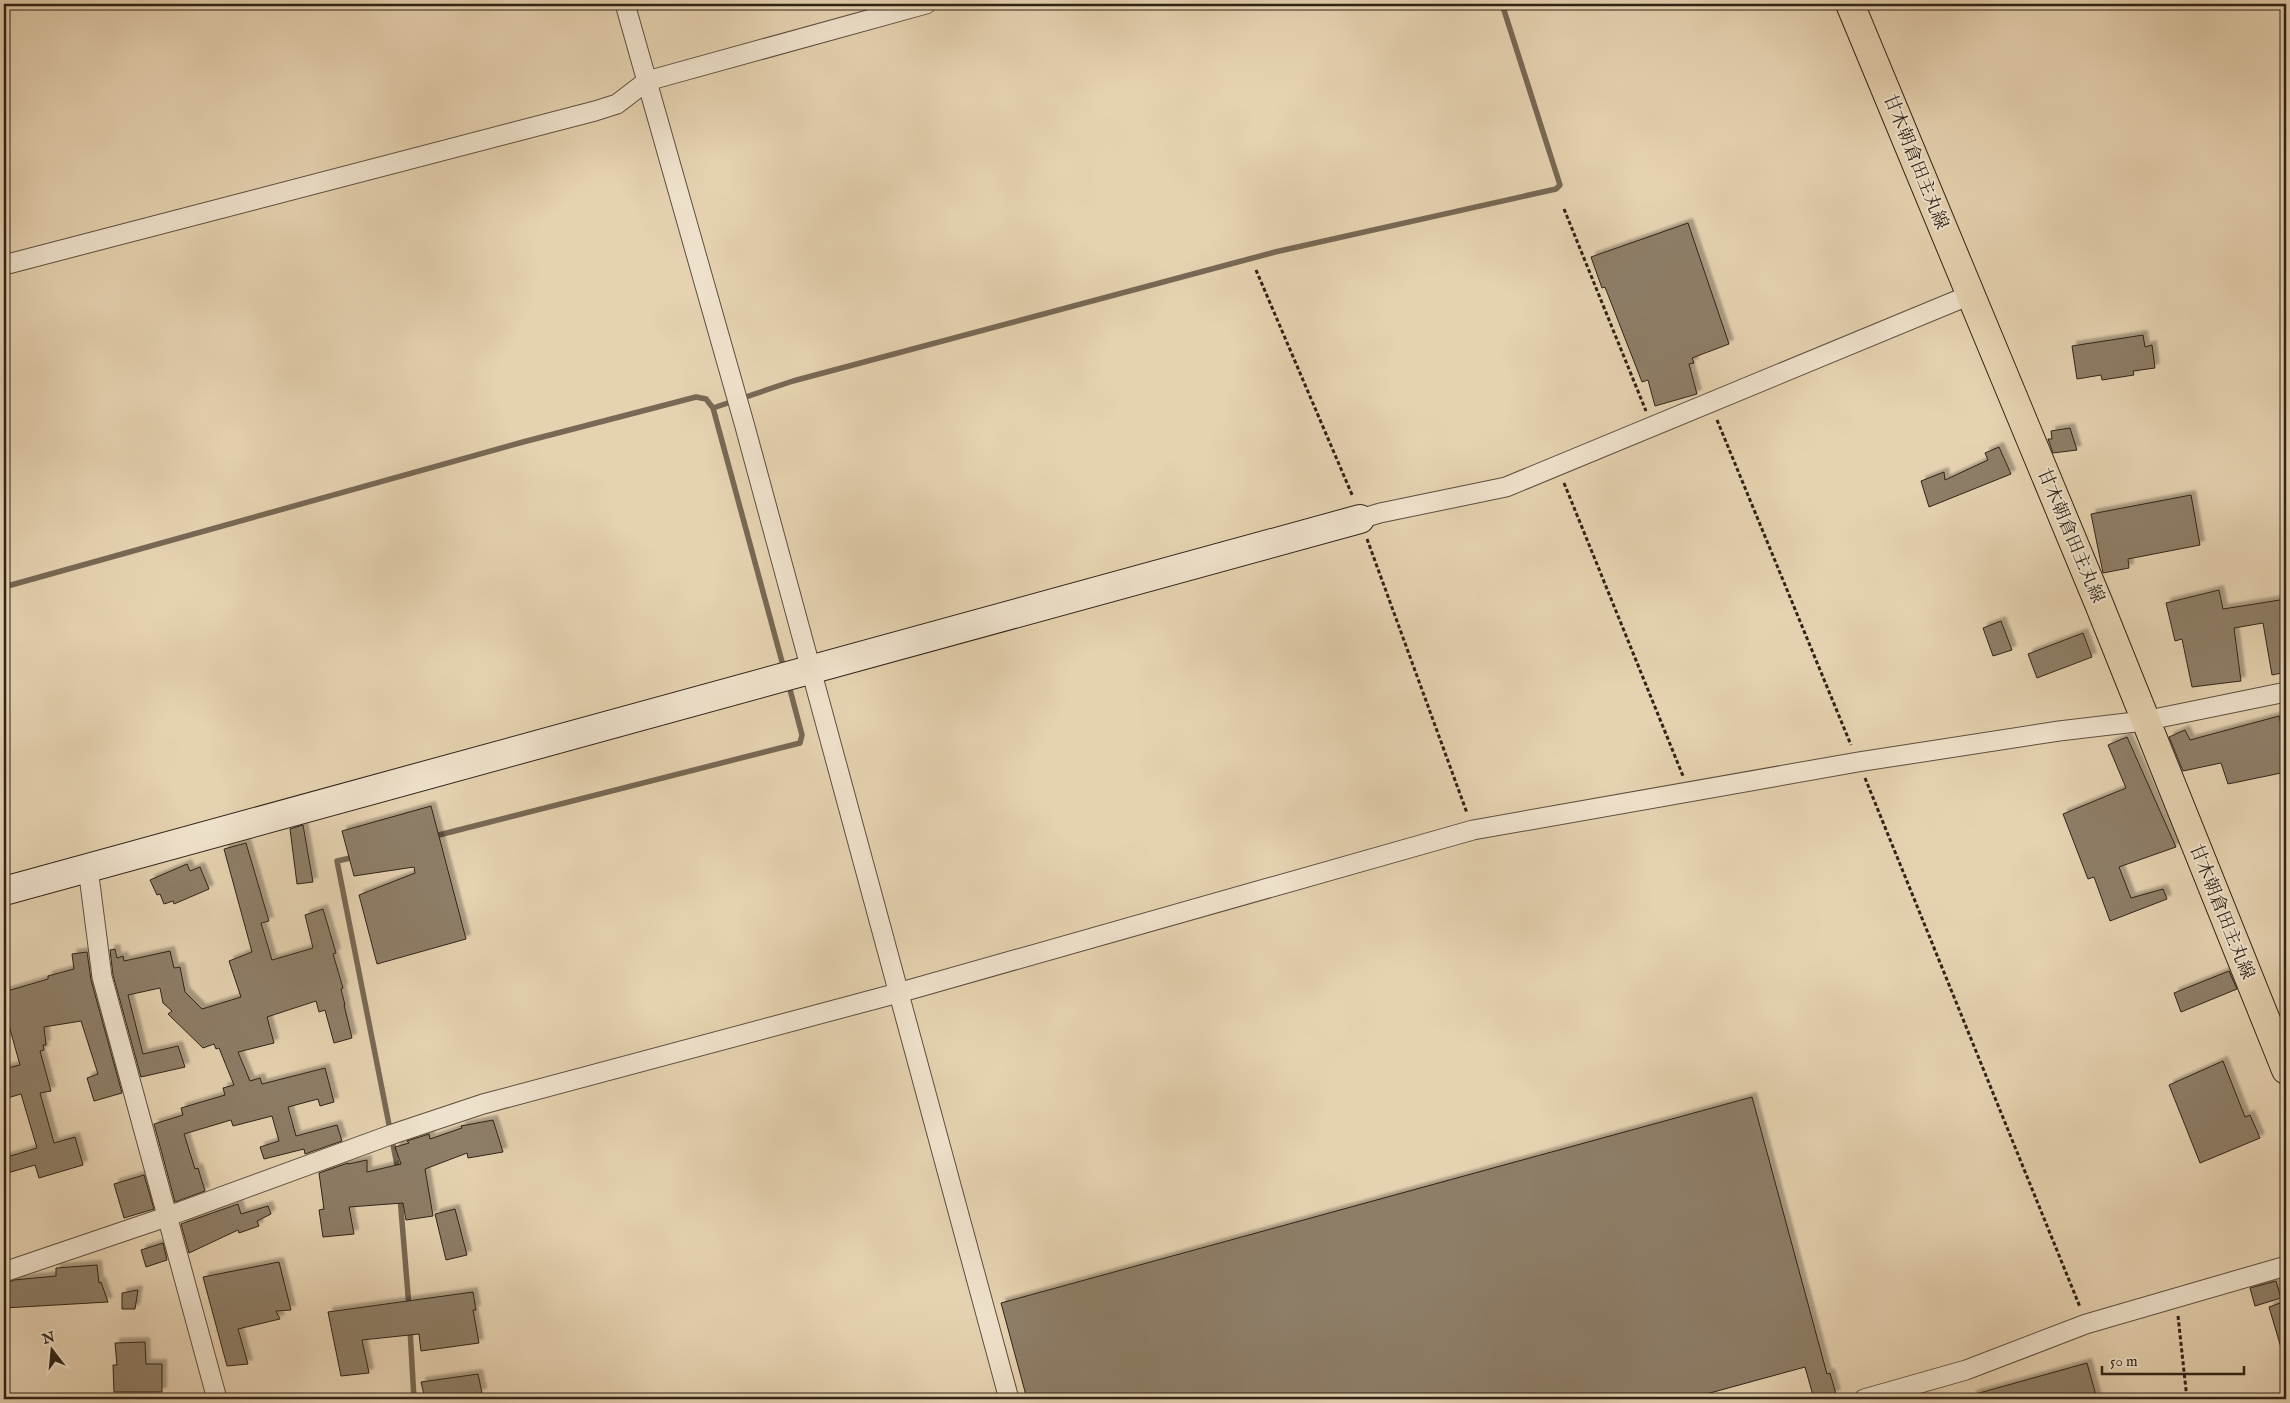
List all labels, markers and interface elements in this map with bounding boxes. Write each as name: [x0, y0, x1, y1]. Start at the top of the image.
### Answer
street label: 甘木朝倉田主丸線: [1877, 91, 1953, 233]
street label: 甘木朝倉田主丸線: [2031, 465, 2109, 607]
street label: 甘木朝倉田主丸線: [2183, 841, 2259, 983]
north arrow: [28, 1326, 78, 1376]
text: N: [39, 1328, 57, 1349]
scale bar: [2102, 1343, 2245, 1375]
text: 50 m: [2110, 1352, 2138, 1371]

